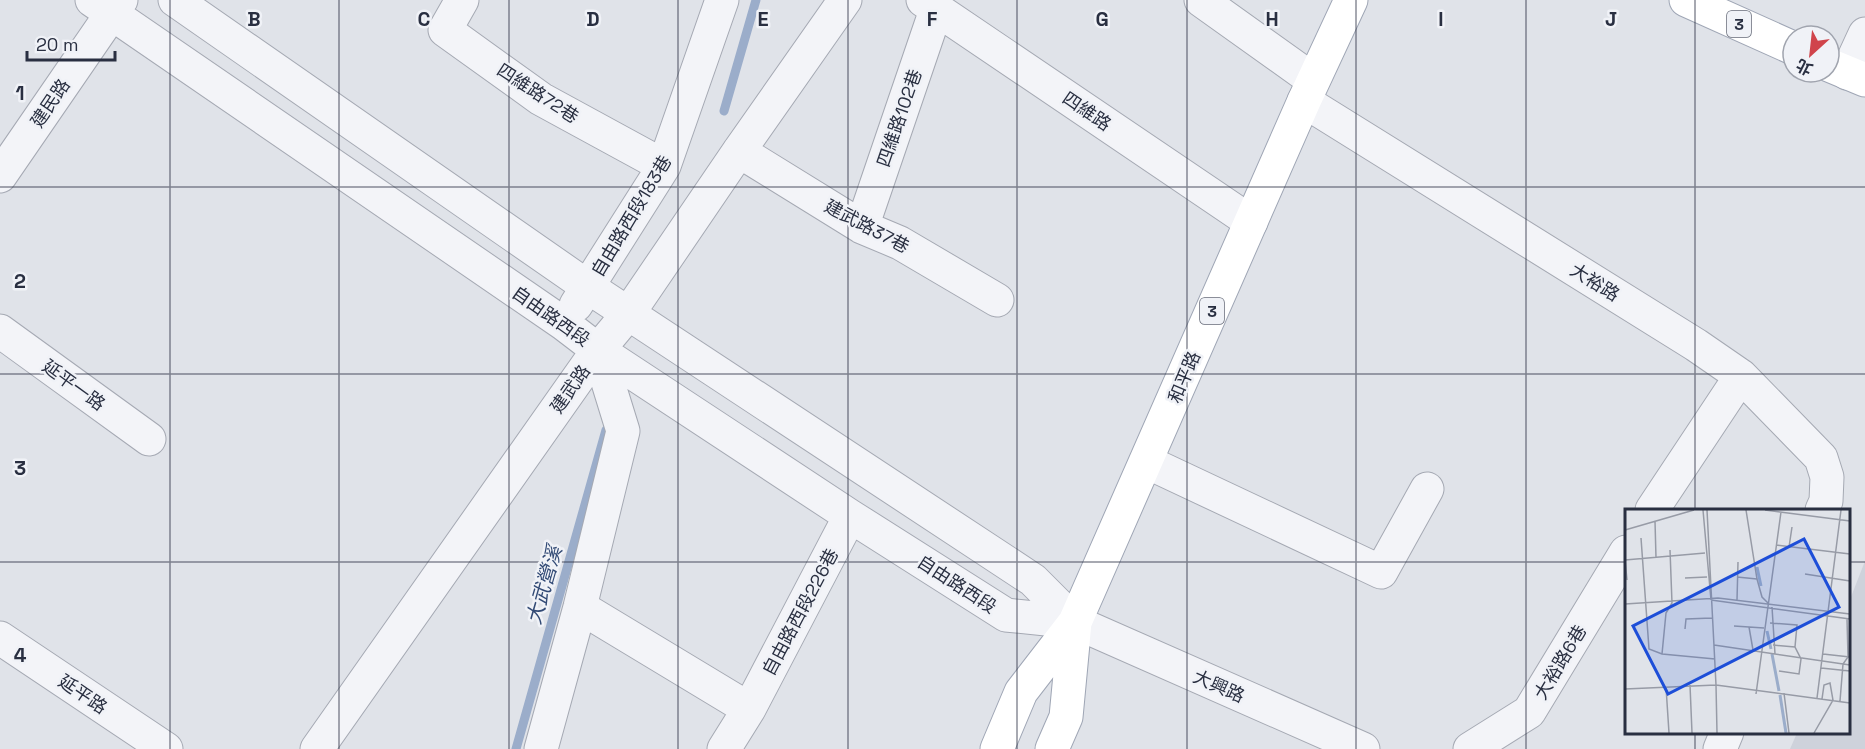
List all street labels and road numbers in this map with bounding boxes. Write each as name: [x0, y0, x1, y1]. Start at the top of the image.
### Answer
road number: 3: [1727, 11, 1751, 37]
street label: 四維路72巷: [493, 58, 583, 128]
street label: 四維路102巷: [872, 66, 926, 170]
street label: 建民路: [25, 74, 75, 132]
street label: 四維路: [1058, 86, 1116, 136]
street label: 自由路西段183巷: [586, 151, 676, 281]
street label: 建武路37巷: [821, 194, 913, 258]
street label: 大裕路: [1566, 258, 1624, 306]
street label: 自由路西段: [508, 281, 594, 351]
road number: 3: [1200, 298, 1224, 324]
street label: 和平路: [1163, 348, 1205, 406]
street label: 延平一路: [38, 355, 110, 415]
street label: 建武路: [545, 360, 595, 418]
street label: 自由路西段226巷: [757, 544, 843, 680]
street label: 自由路西段: [913, 550, 1001, 618]
street label: 大裕路6巷: [1529, 620, 1591, 704]
street label: 大興路: [1190, 665, 1248, 707]
street label: 延平路: [54, 669, 112, 719]

